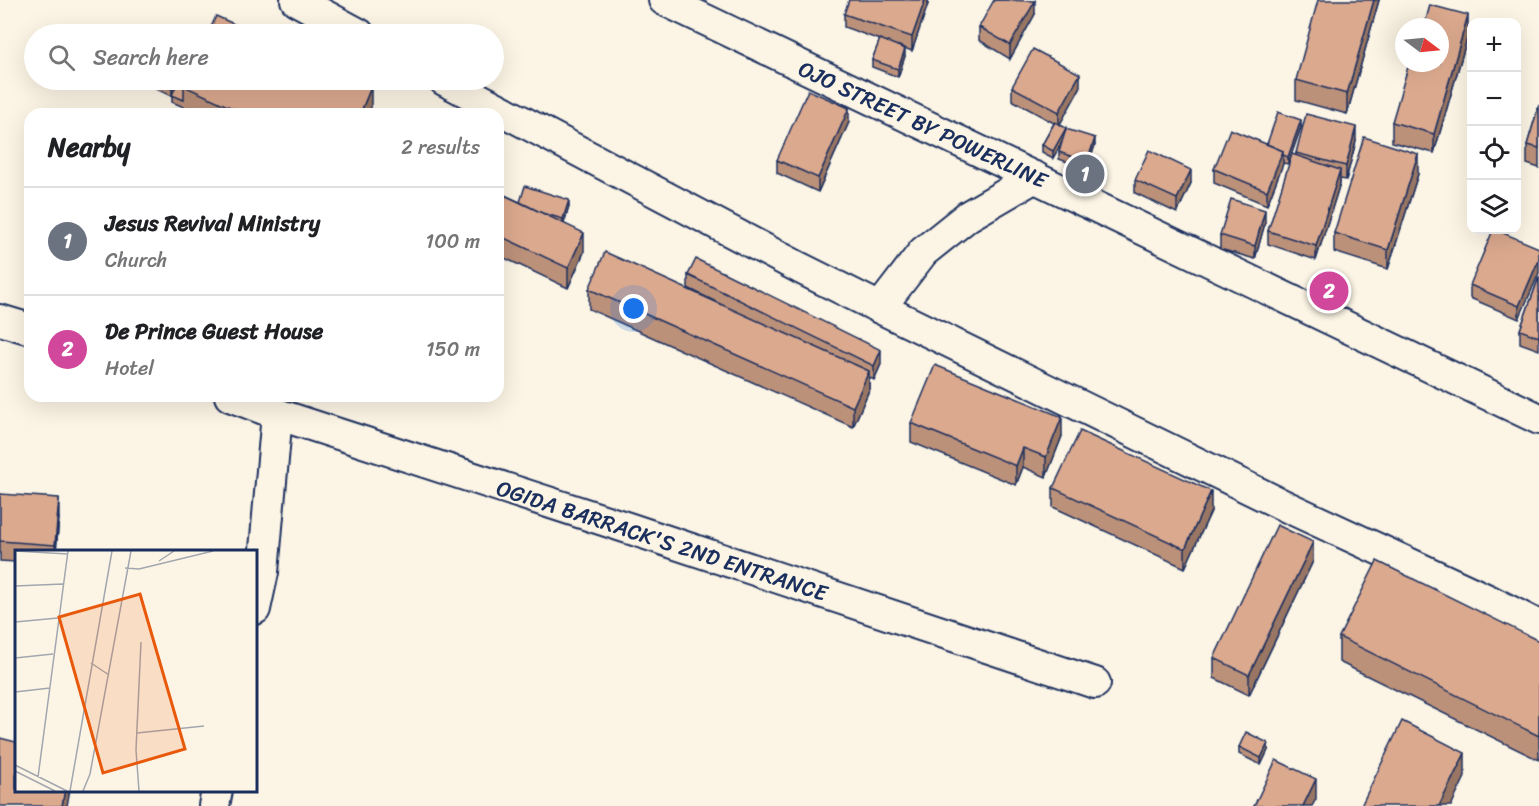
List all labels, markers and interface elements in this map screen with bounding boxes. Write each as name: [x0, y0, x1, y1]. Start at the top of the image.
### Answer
north arrow: [1395, 18, 1449, 72]
map controls: [1467, 18, 1521, 234]
button: +: [1467, 18, 1521, 72]
search box: [24, 24, 504, 90]
text: Search here: [93, 38, 209, 77]
icon: search: [45, 41, 78, 74]
street label: OJO STREET BY POWERLINE: [792, 49, 1056, 200]
button: −: [1467, 72, 1521, 126]
text: Nearby: [48, 124, 130, 170]
button: locate: [1467, 126, 1521, 180]
text: 2 results: [401, 130, 480, 165]
pin: 1: [1066, 152, 1104, 196]
button: layers: [1467, 180, 1521, 234]
text: Jesus Revival Ministry: [105, 204, 320, 243]
text: 1: [63, 224, 72, 259]
text: 100 m: [426, 224, 480, 259]
text: Church: [105, 243, 167, 278]
pin: 2: [1310, 268, 1348, 314]
your location: [619, 294, 648, 323]
text: De Prince Guest House: [105, 312, 323, 351]
text: 2: [62, 332, 73, 367]
text: 150 m: [426, 332, 480, 367]
text: Hotel: [105, 351, 154, 386]
street label: OGIDA BARRACK'S 2ND ENTRANCE: [491, 468, 834, 613]
inset map: [15, 550, 256, 791]

